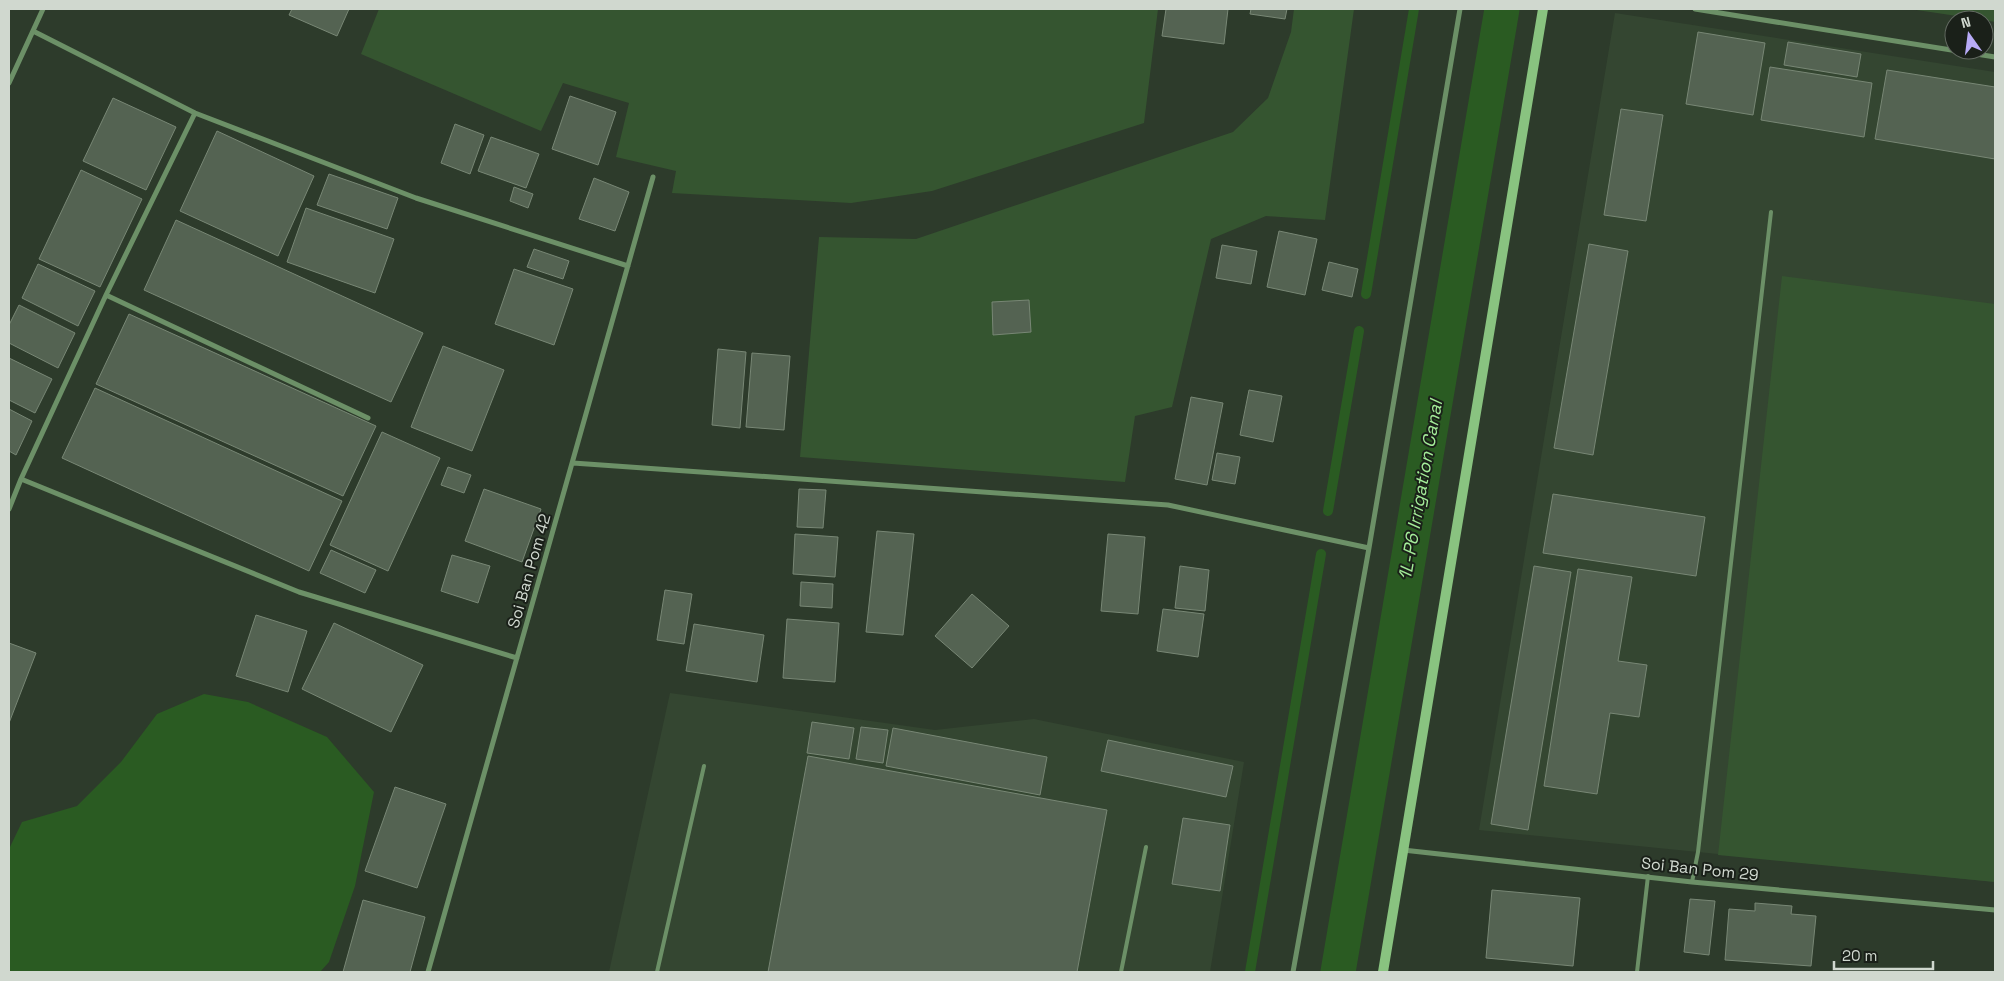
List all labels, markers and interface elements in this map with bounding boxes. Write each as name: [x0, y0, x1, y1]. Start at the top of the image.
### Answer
north arrow: [1944, 10, 1994, 60]
text: N: [1959, 13, 1973, 32]
water label: 1L-P6 Irrigation Canal: [1393, 396, 1448, 582]
street label: Soi Ban Pom 42: [503, 511, 555, 631]
street label: Soi Ban Pom 29: [1640, 852, 1760, 886]
scale bar: [1834, 938, 1933, 970]
text: 20 m: [1842, 946, 1877, 965]

